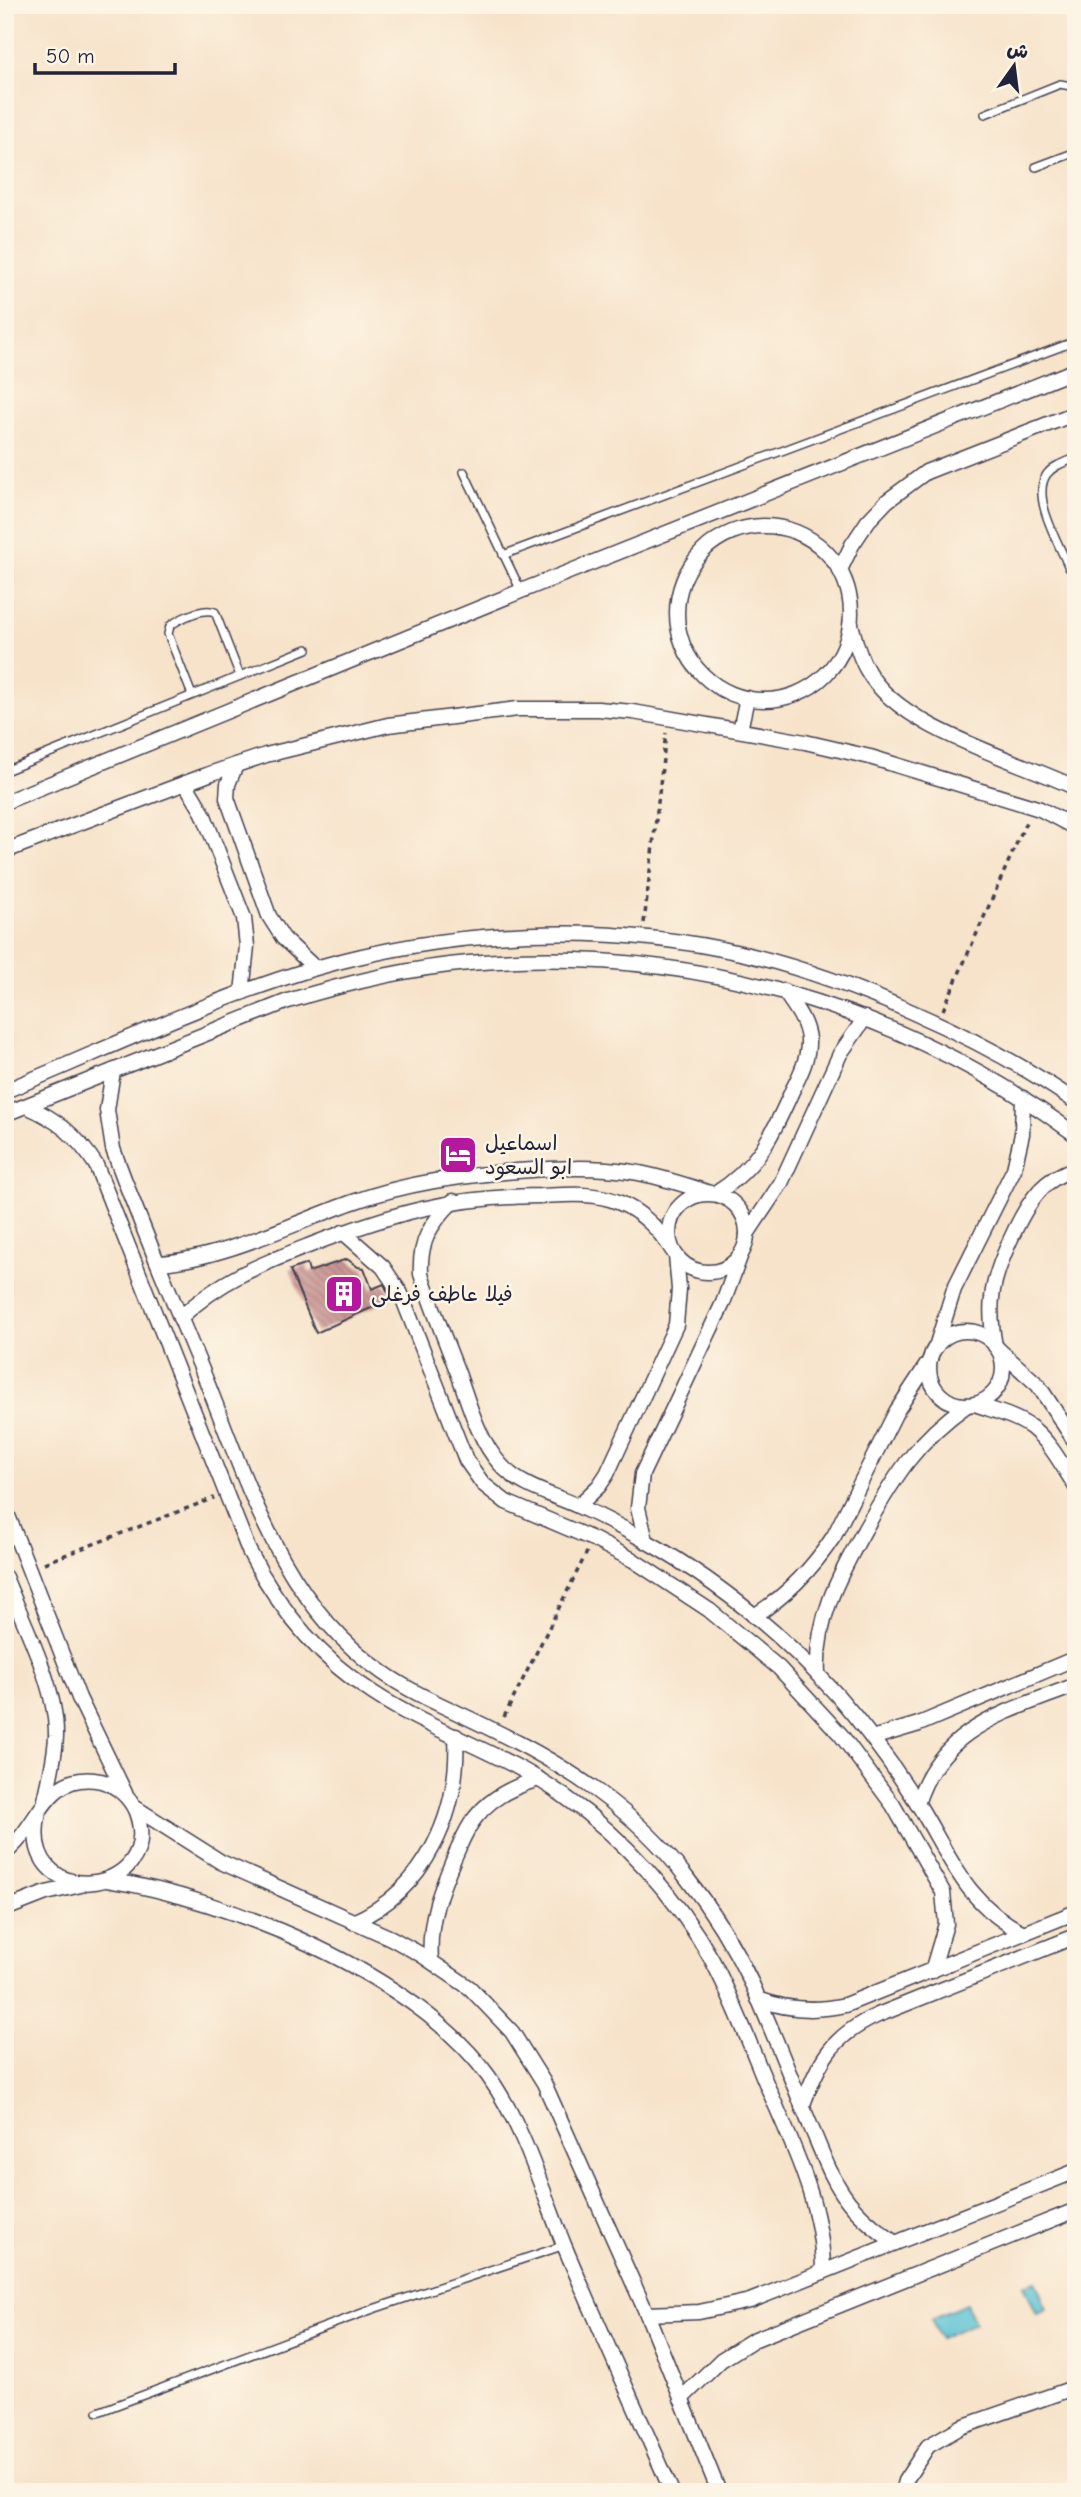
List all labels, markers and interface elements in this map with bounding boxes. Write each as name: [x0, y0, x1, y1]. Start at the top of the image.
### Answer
scale bar: [35, 32, 175, 76]
north arrow: [979, 32, 1050, 102]
text: ش: [1005, 37, 1031, 64]
text: 50 m: [46, 44, 95, 68]
place label: اسماعيل ابو السعود: [485, 1131, 572, 1181]
hotel icon: اسماعيل ابو السعود: [437, 1134, 479, 1176]
building icon: فيلا عاطف فرغلى: [323, 1273, 365, 1315]
place label: فيلا عاطف فرغلى: [371, 1282, 513, 1308]

